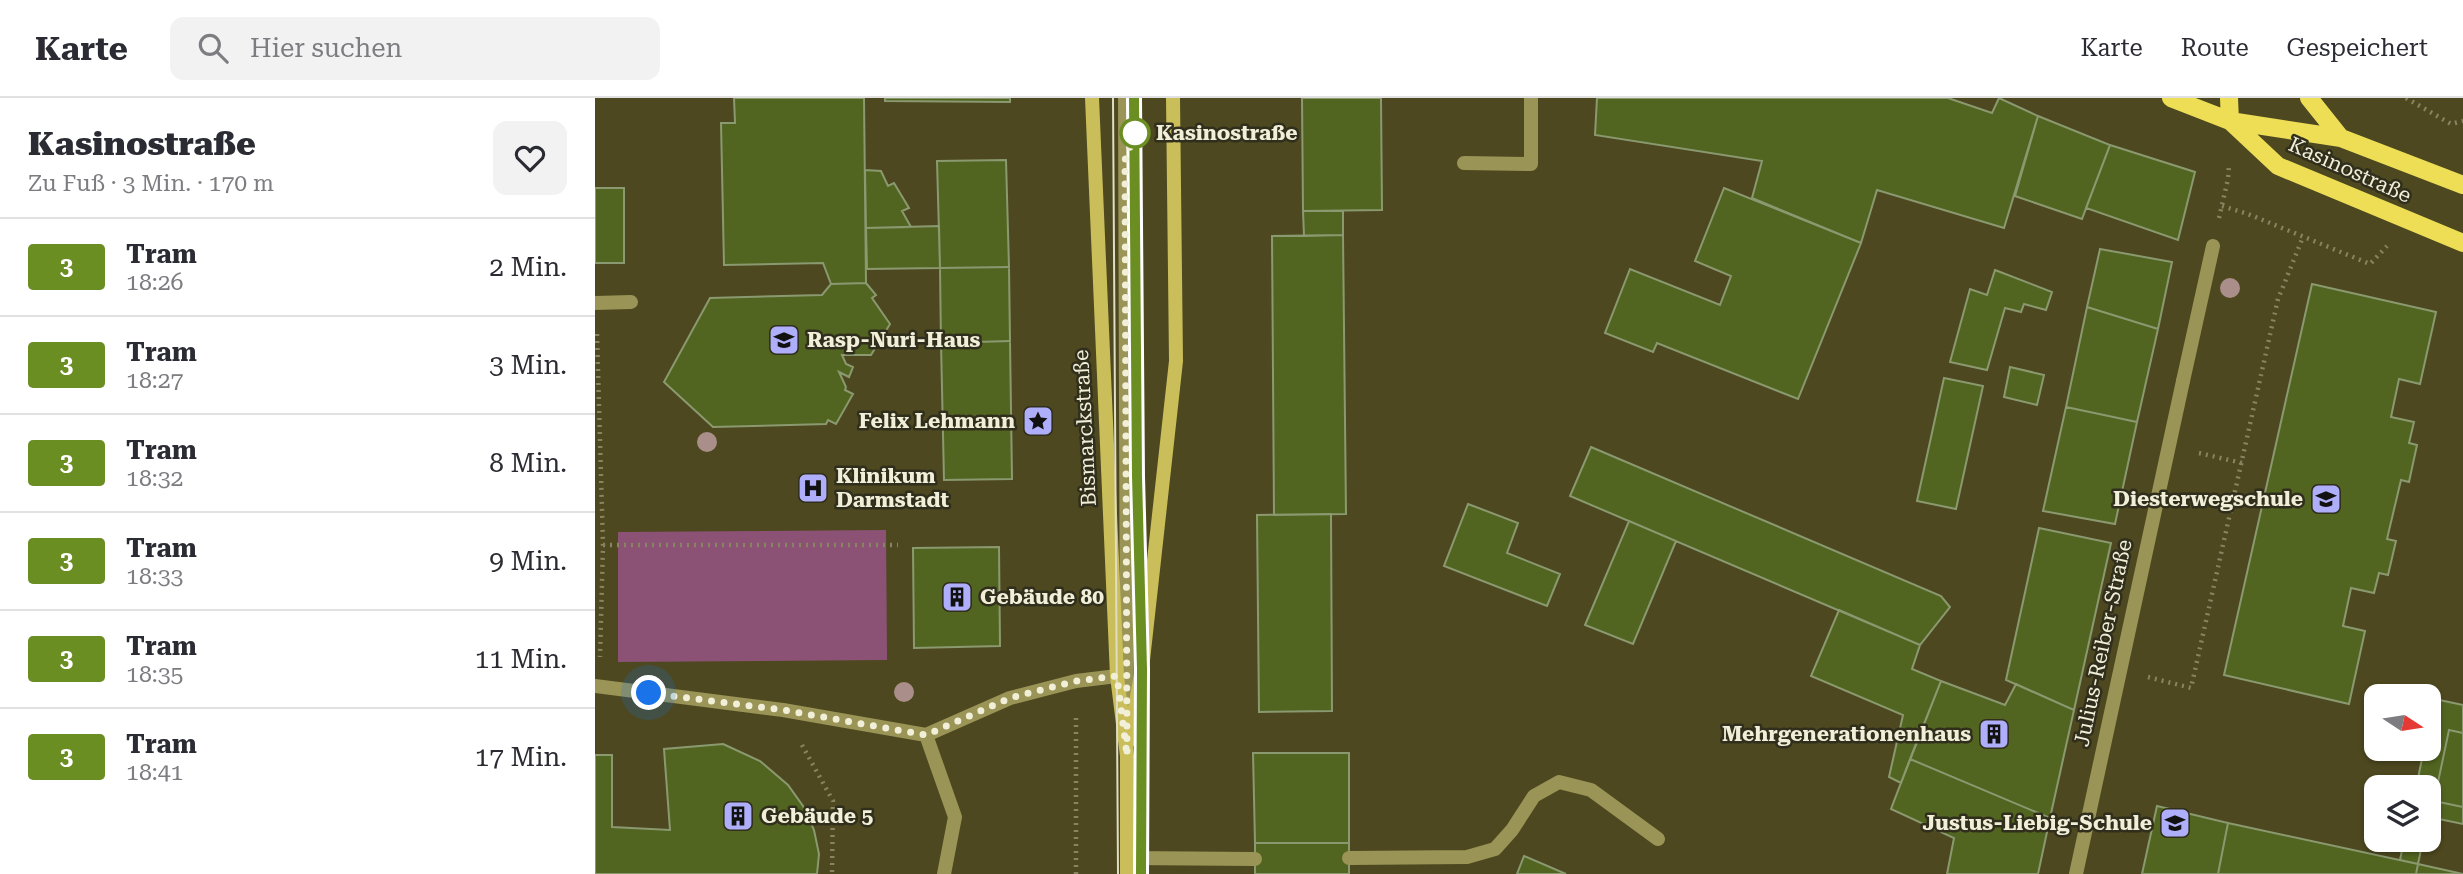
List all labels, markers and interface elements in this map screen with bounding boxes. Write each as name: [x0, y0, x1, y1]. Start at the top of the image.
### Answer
search box: [170, 17, 660, 80]
text: Karte: [35, 29, 128, 68]
icon: search: [194, 29, 232, 67]
text: Hier suchen: [250, 33, 402, 63]
text: Karte: [2080, 34, 2143, 62]
text: Route: [2181, 34, 2249, 62]
text: Gespeichert: [2287, 34, 2428, 62]
marker: Kasinostraße: [1120, 118, 1150, 148]
button: heart: [493, 121, 567, 195]
place label: Kasinostraße: [1156, 121, 1298, 145]
text: Kasinostraße: [28, 124, 256, 163]
street label: Kasinostraße: [2285, 132, 2415, 208]
text: Zu Fuß · 3 Min. · 170 m: [28, 170, 274, 197]
text: Tram: [126, 239, 197, 269]
text: 2 Min.: [489, 252, 567, 282]
text: 3: [60, 253, 73, 281]
text: 18:26: [126, 269, 183, 296]
school or university icon: Rasp-Nuri-Haus: [767, 323, 801, 357]
place label: Rasp-Nuri-Haus: [807, 328, 981, 352]
text: Tram: [126, 337, 197, 367]
street label: Bismarckstraße: [1069, 349, 1101, 507]
text: 3 Min.: [489, 350, 567, 380]
text: 3: [60, 351, 73, 379]
text: 18:27: [126, 367, 183, 394]
place icon: Felix Lehmann: [1021, 404, 1055, 438]
place label: Felix Lehmann: [859, 409, 1015, 433]
text: Tram: [126, 435, 197, 465]
text: 8 Min.: [489, 448, 567, 478]
text: 3: [60, 449, 73, 477]
place label: Klinikum Darmstadt: [836, 464, 949, 512]
text: 18:32: [126, 465, 183, 492]
hospital icon: Klinikum Darmstadt: [796, 471, 830, 505]
school or university icon: Diesterwegschule: [2309, 482, 2343, 516]
place label: Diesterwegschule: [2113, 487, 2303, 511]
text: Tram: [126, 533, 197, 563]
street label: Julius-Reiber-Straße: [2069, 537, 2137, 749]
text: 9 Min.: [489, 546, 567, 576]
text: 3: [60, 547, 73, 575]
text: 18:33: [126, 563, 183, 590]
building icon: Gebäude 80: [940, 580, 974, 614]
place label: Gebäude 80: [980, 585, 1104, 609]
text: Tram: [126, 631, 197, 661]
text: 11 Min.: [475, 644, 567, 674]
text: 3: [60, 645, 73, 673]
text: 18:35: [126, 661, 183, 688]
your location: [631, 675, 666, 710]
north arrow: [2364, 684, 2441, 761]
map controls: [2364, 684, 2441, 852]
building icon: Mehrgenerationenhaus: [1977, 717, 2011, 751]
place label: Mehrgenerationenhaus: [1722, 722, 1971, 746]
text: Tram: [126, 729, 197, 759]
text: 17 Min.: [475, 742, 567, 772]
text: 3: [60, 743, 73, 771]
text: 18:41: [126, 759, 183, 786]
button: layers: [2364, 775, 2441, 852]
building icon: Gebäude 5: [721, 799, 755, 833]
place label: Gebäude 5: [761, 804, 873, 828]
school or university icon: Justus-Liebig-Schule: [2158, 806, 2192, 840]
place label: Justus-Liebig-Schule: [1923, 811, 2152, 835]

